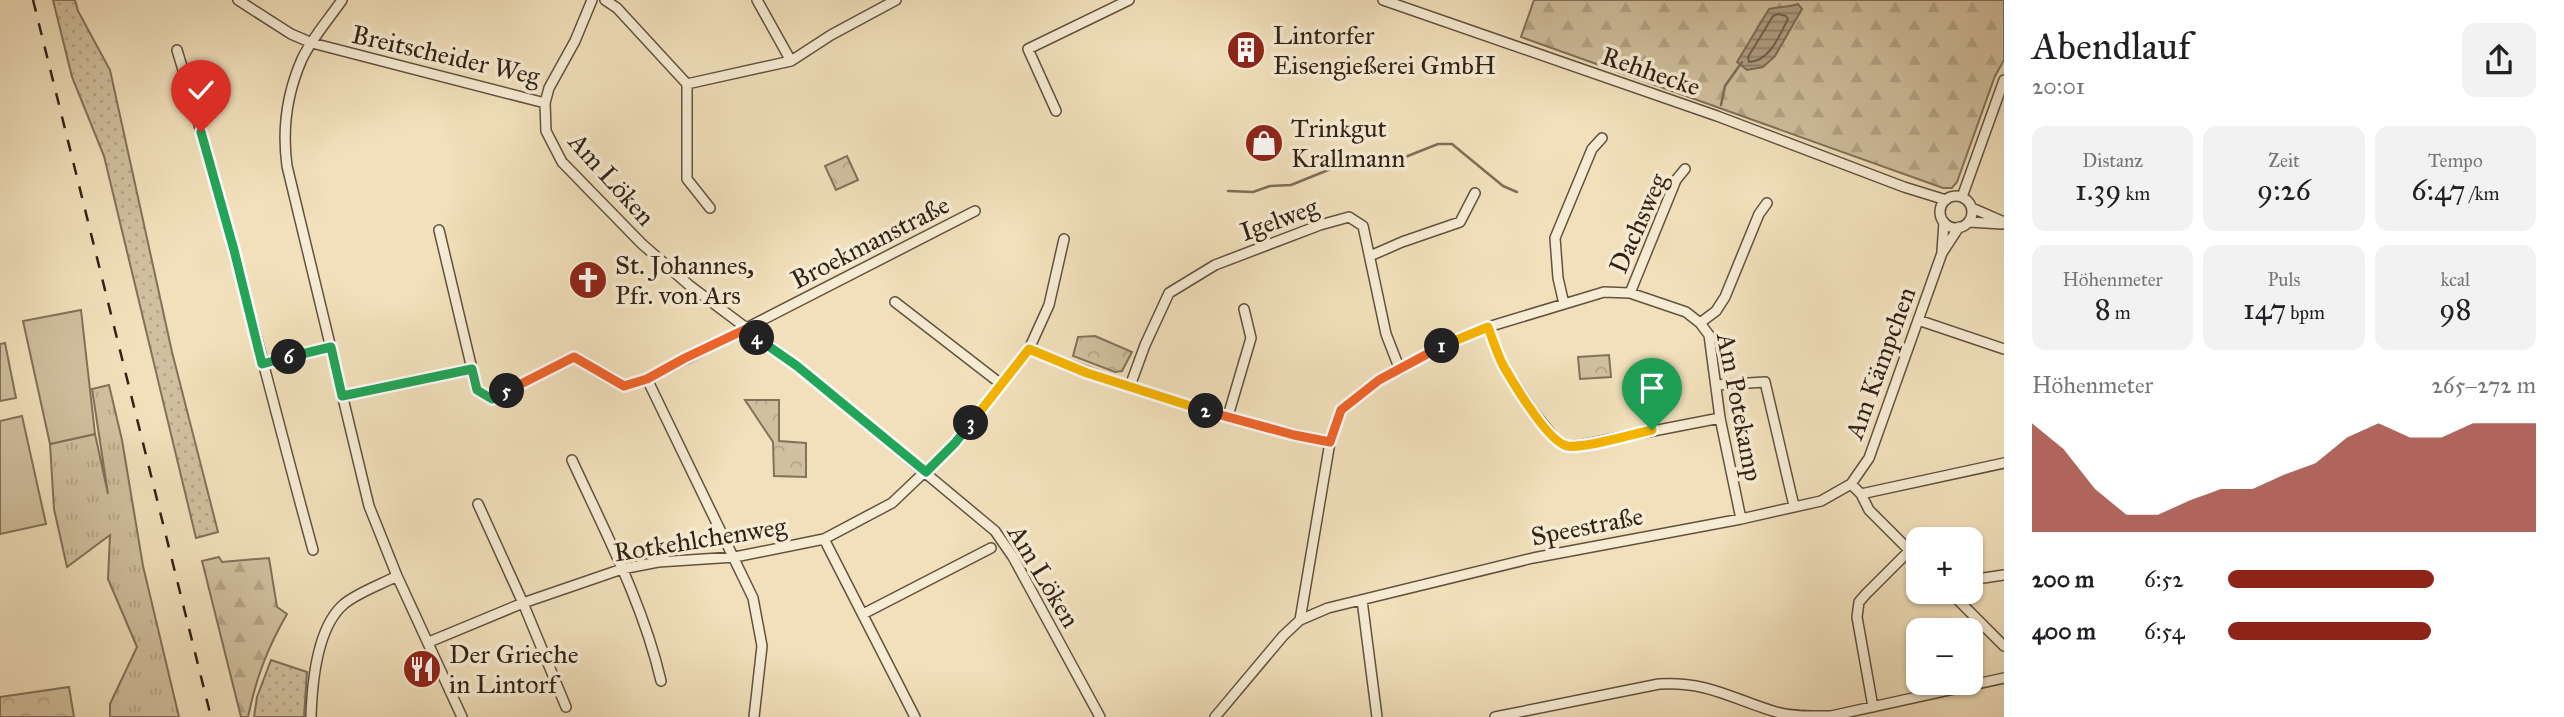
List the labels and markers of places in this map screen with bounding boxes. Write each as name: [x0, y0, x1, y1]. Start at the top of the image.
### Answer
place label: Lintorfer Eisengießerei GmbH: [1273, 19, 1496, 81]
building icon: Lintorfer Eisengießerei GmbH: [1225, 29, 1267, 71]
pin: [171, 60, 231, 132]
place label: Trinkgut Krallmann: [1291, 112, 1405, 174]
shop icon: Trinkgut Krallmann: [1243, 122, 1285, 164]
place label: St. Johannes, Pfr. von Ars: [615, 249, 754, 311]
church icon: St. Johannes, Pfr. von Ars: [567, 259, 609, 301]
pin: 4: [740, 320, 774, 356]
pin: 1: [1424, 328, 1460, 364]
pin: 6: [272, 340, 306, 374]
pin: [1622, 358, 1682, 430]
pin: 5: [490, 374, 524, 408]
pin: 2: [1188, 394, 1224, 428]
pin: 3: [954, 406, 988, 440]
place label: Der Grieche in Lintorf: [449, 638, 579, 700]
restaurant icon: Der Grieche in Lintorf: [401, 648, 443, 690]

